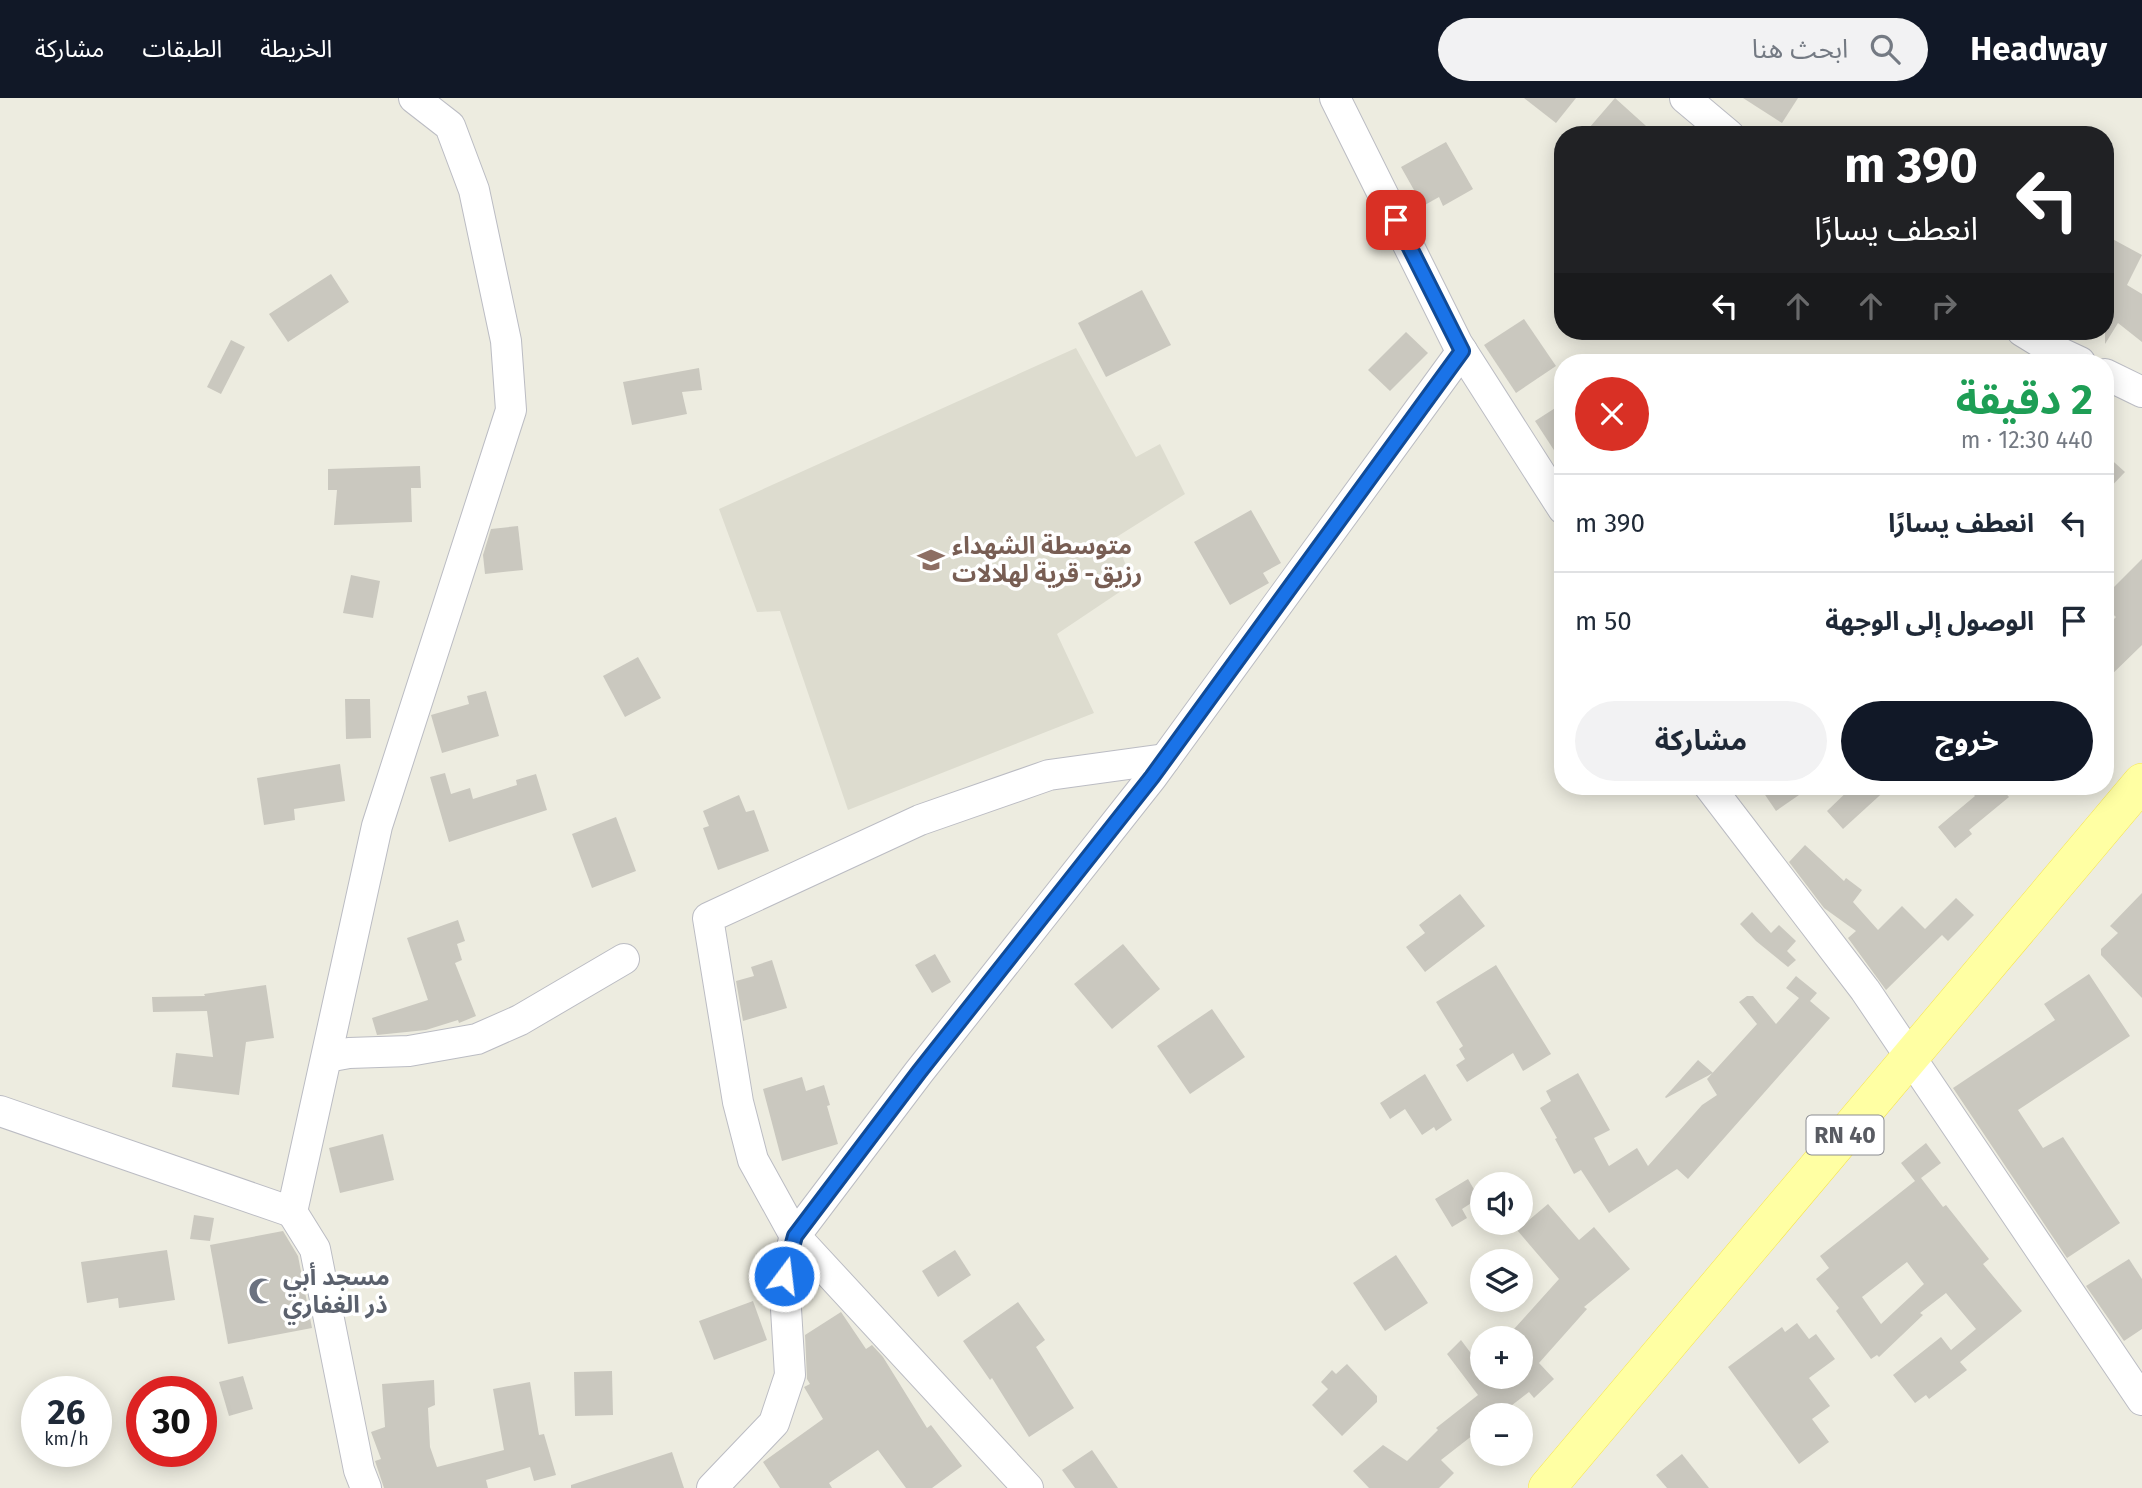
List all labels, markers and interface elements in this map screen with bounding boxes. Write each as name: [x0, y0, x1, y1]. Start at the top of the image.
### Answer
search box: [1438, 18, 1928, 81]
text: Headway: [1970, 29, 2107, 69]
icon: search: [1866, 30, 1904, 68]
text: ابحث هنا: [1752, 34, 1848, 65]
text: مشاركة: [35, 35, 104, 63]
text: الطبقات: [142, 35, 222, 63]
text: الخريطة: [260, 35, 332, 63]
text: 390 m: [1844, 136, 1978, 195]
icon: left: [2002, 154, 2093, 245]
pin: [1366, 190, 1426, 250]
icon: arrive: [1377, 201, 1415, 239]
text: انعطف يسارًا: [1814, 210, 1978, 248]
icon: left: [1706, 287, 1744, 325]
icon: ahead: [1779, 287, 1817, 325]
icon: ahead: [1852, 287, 1890, 325]
icon: right: [1925, 287, 1963, 325]
text: 2 دقيقة: [1956, 375, 2093, 425]
button: close: [1575, 377, 1649, 451]
text: 440 m · 12:30: [1961, 426, 2093, 454]
icon: left: [2055, 504, 2093, 542]
text: 390 m: [1575, 508, 1645, 539]
text: انعطف يسارًا: [1888, 508, 2034, 539]
place label: متوسطة الشهداء رزيق- قرية لهلالات: [952, 532, 1142, 589]
school or university icon: متوسطة الشهداء رزيق- قرية لهلالات: [916, 545, 946, 575]
icon: arrive: [2055, 602, 2093, 640]
text: 50 m: [1575, 606, 1632, 637]
text: الوصول إلى الوجهة: [1825, 606, 2034, 637]
button: مشاركة: [1575, 701, 1827, 781]
button: خروج: [1841, 701, 2093, 781]
road number: RN 40: [1806, 1116, 1884, 1154]
map controls: [1470, 1172, 1533, 1466]
button: sound: [1470, 1172, 1533, 1235]
position arrow: [747, 1239, 821, 1313]
button: layers: [1470, 1249, 1533, 1312]
place label: مسجد أبي ذر الغفاري: [283, 1262, 390, 1325]
mosque icon: مسجد أبي ذر الغفاري: [247, 1276, 277, 1306]
button: +: [1470, 1326, 1533, 1389]
speed limit sign: 30: [126, 1376, 217, 1467]
text: 26: [48, 1391, 85, 1433]
button: −: [1470, 1403, 1533, 1466]
text: km/h: [44, 1428, 89, 1450]

